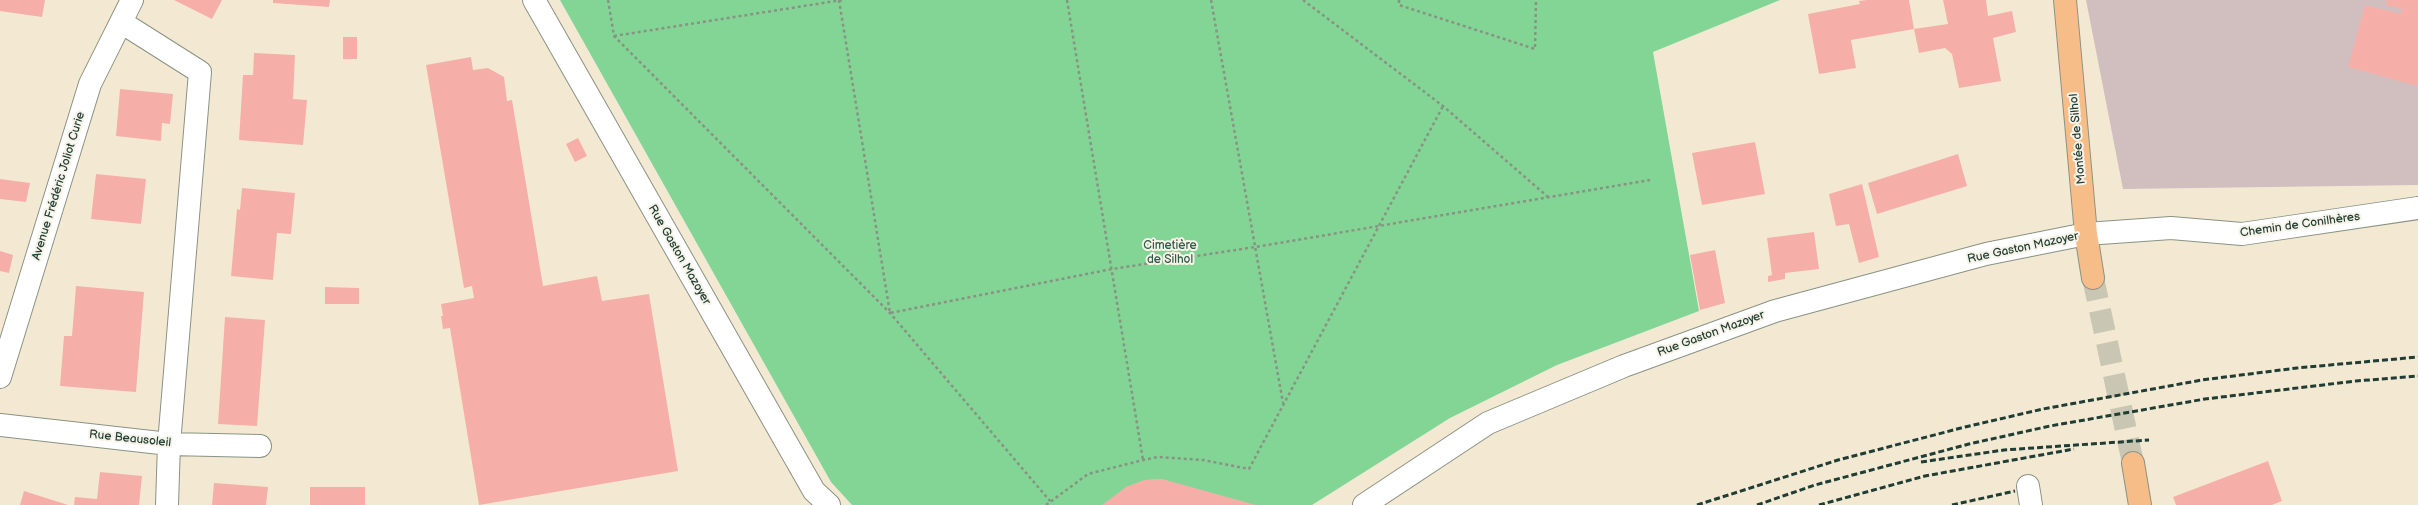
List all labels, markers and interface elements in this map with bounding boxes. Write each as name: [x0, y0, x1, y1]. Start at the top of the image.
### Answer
street label: Montée de Silhol: [2067, 93, 2089, 185]
street label: Avenue Frédéric Joliot Curie: [30, 110, 88, 262]
street label: Rue Gaston Mazoyer: [645, 202, 713, 308]
street label: Chemin de Conilhères: [2239, 209, 2361, 241]
street label: Rue Gaston Mazoyer: [1966, 229, 2080, 267]
park label: Cimetière de Silhol: [1143, 239, 1197, 267]
street label: Rue Gaston Mazoyer: [1655, 308, 1767, 360]
street label: Rue Beausoleil: [88, 428, 172, 450]

